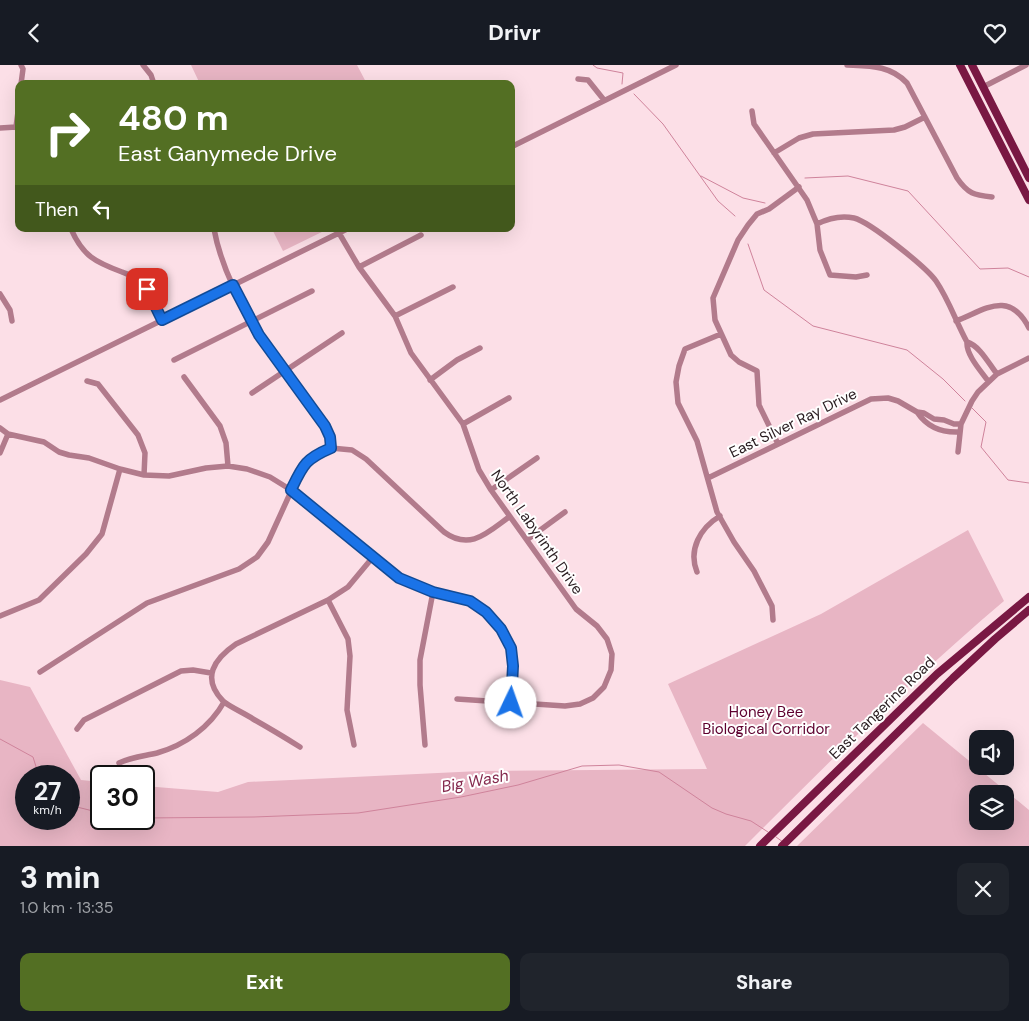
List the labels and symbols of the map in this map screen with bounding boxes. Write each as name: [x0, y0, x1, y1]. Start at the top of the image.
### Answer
pin: [126, 268, 168, 310]
street label: East Silver Ray Drive: [726, 383, 860, 463]
street label: North Labyrinth Drive: [486, 466, 588, 598]
street label: East Tangerine Road: [825, 652, 939, 764]
position arrow: [484, 676, 536, 728]
park label: Honey Bee Biological Corridor: [702, 702, 830, 739]
speed limit sign: 30: [90, 765, 155, 830]
water label: Big Wash: [440, 765, 510, 797]

